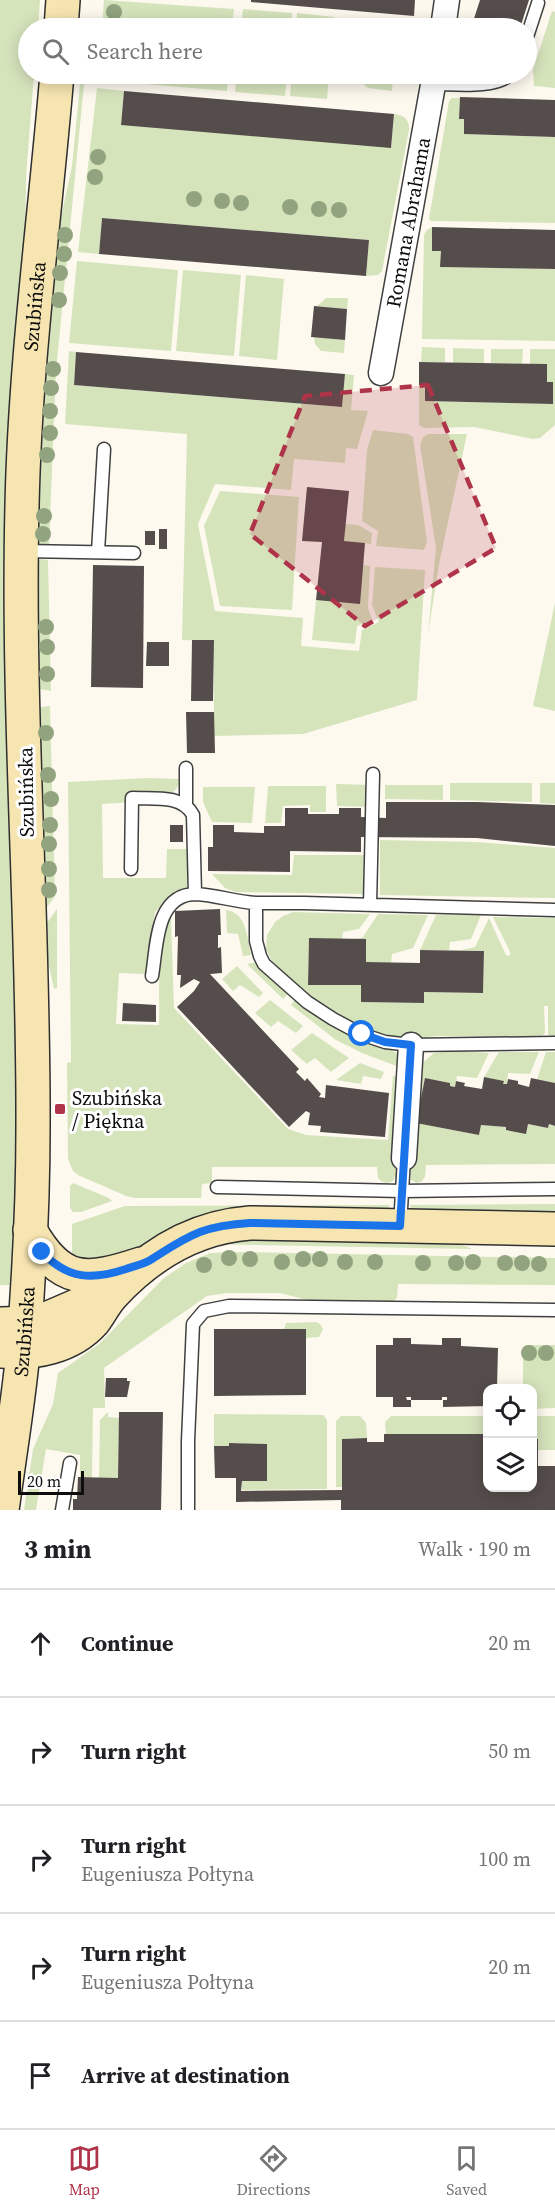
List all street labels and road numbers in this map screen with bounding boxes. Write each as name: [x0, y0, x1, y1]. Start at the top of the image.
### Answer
street label: Romana Abrahama: [379, 134, 437, 310]
street label: Szubińska: [17, 259, 53, 352]
street label: Szubińska: [11, 746, 41, 837]
street label: Szubińska: [7, 1285, 42, 1378]

